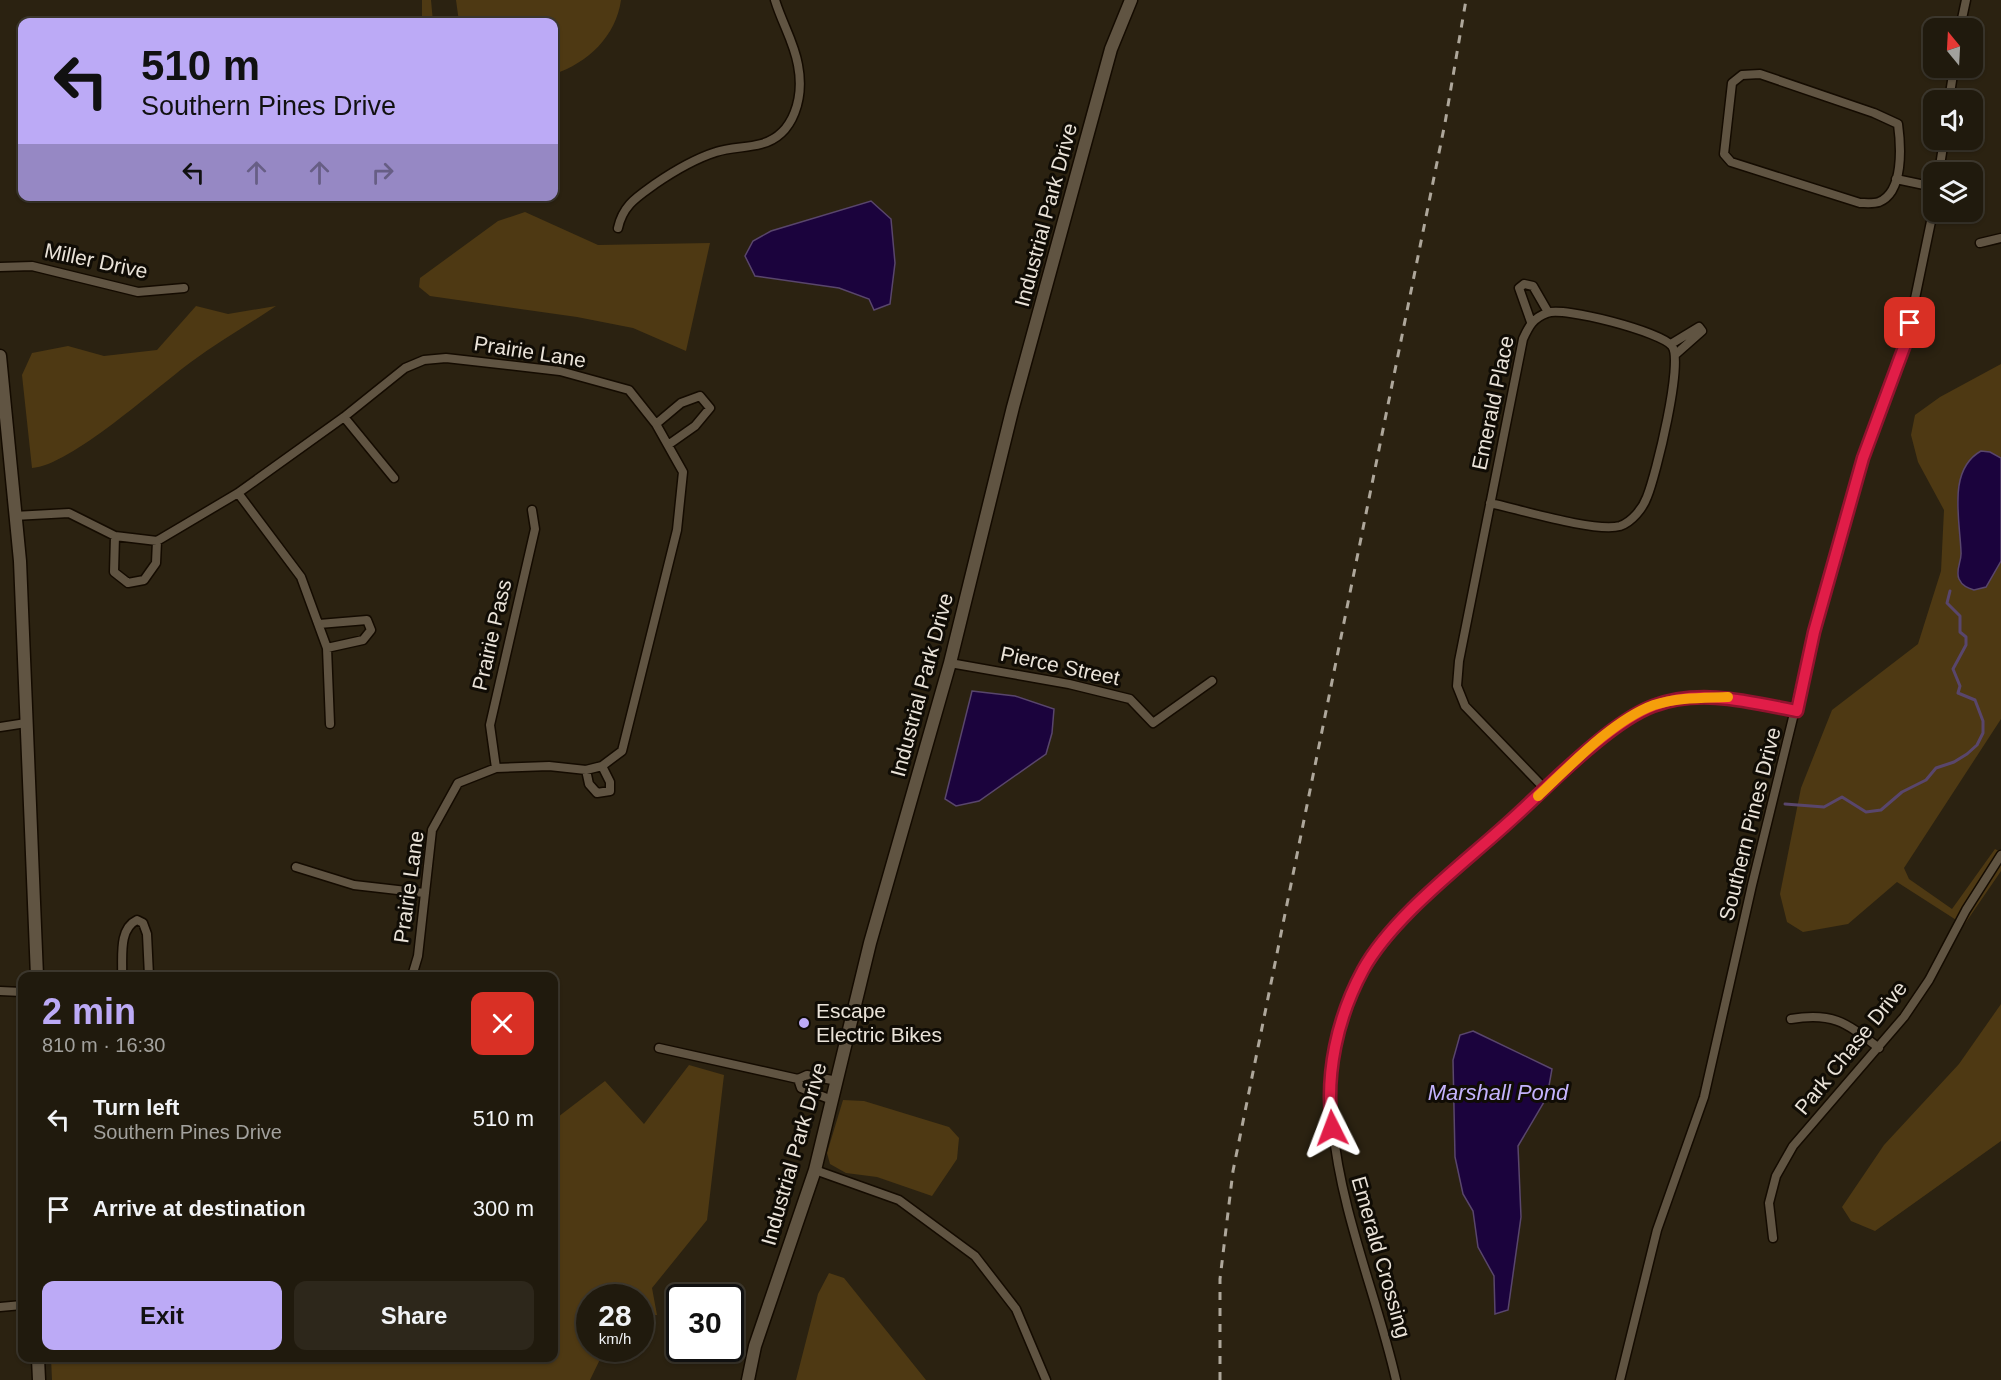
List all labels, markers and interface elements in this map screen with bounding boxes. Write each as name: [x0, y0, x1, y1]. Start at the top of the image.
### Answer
north arrow: [1923, 18, 1983, 78]
map controls: [1923, 18, 1983, 222]
icon: left: [42, 42, 120, 120]
text: 510 m: [141, 42, 260, 89]
button: sound: [1923, 90, 1983, 150]
text: Southern Pines Drive: [141, 91, 396, 121]
street label: Industrial Park Drive: [1010, 121, 1081, 309]
icon: left: [177, 156, 210, 189]
icon: ahead: [240, 156, 273, 189]
icon: ahead: [303, 156, 336, 189]
icon: right: [366, 156, 399, 189]
button: layers: [1923, 162, 1983, 222]
street label: Miller Drive: [42, 238, 150, 283]
pin: [1884, 297, 1935, 348]
icon: arrive: [1893, 306, 1926, 339]
street label: Prairie Lane: [472, 331, 588, 372]
street label: Emerald Place: [1467, 334, 1518, 472]
street label: Prairie Pass: [468, 577, 515, 693]
street label: Industrial Park Drive: [886, 591, 957, 779]
street label: Pierce Street: [998, 642, 1122, 689]
street label: Southern Pines Drive: [1714, 725, 1785, 923]
street label: Prairie Lane: [389, 829, 428, 945]
street label: Park Chase Drive: [1790, 977, 1911, 1119]
text: 2 min: [42, 991, 136, 1032]
button: close: [471, 992, 534, 1055]
place label: Escape Electric Bikes: [816, 999, 942, 1046]
marker: Escape Electric Bikes: [797, 1016, 811, 1030]
text: 810 m · 16:30: [42, 1034, 165, 1056]
street label: Industrial Park Drive: [756, 1060, 831, 1248]
water label: Marshall Pond: [1428, 1080, 1569, 1105]
text: Turn left: [93, 1095, 179, 1120]
position arrow: [1300, 1096, 1364, 1160]
icon: left: [42, 1103, 75, 1136]
text: 510 m: [473, 1106, 534, 1131]
text: Southern Pines Drive: [93, 1121, 282, 1143]
street label: Emerald Crossing: [1347, 1173, 1416, 1340]
icon: arrive: [42, 1193, 75, 1226]
text: Arrive at destination: [93, 1196, 306, 1221]
text: 300 m: [473, 1196, 534, 1221]
button: Exit: [42, 1281, 282, 1350]
button: Share: [294, 1281, 534, 1350]
speed limit sign: 30: [666, 1284, 744, 1362]
text: 28: [598, 1299, 632, 1332]
text: km/h: [599, 1330, 631, 1347]

